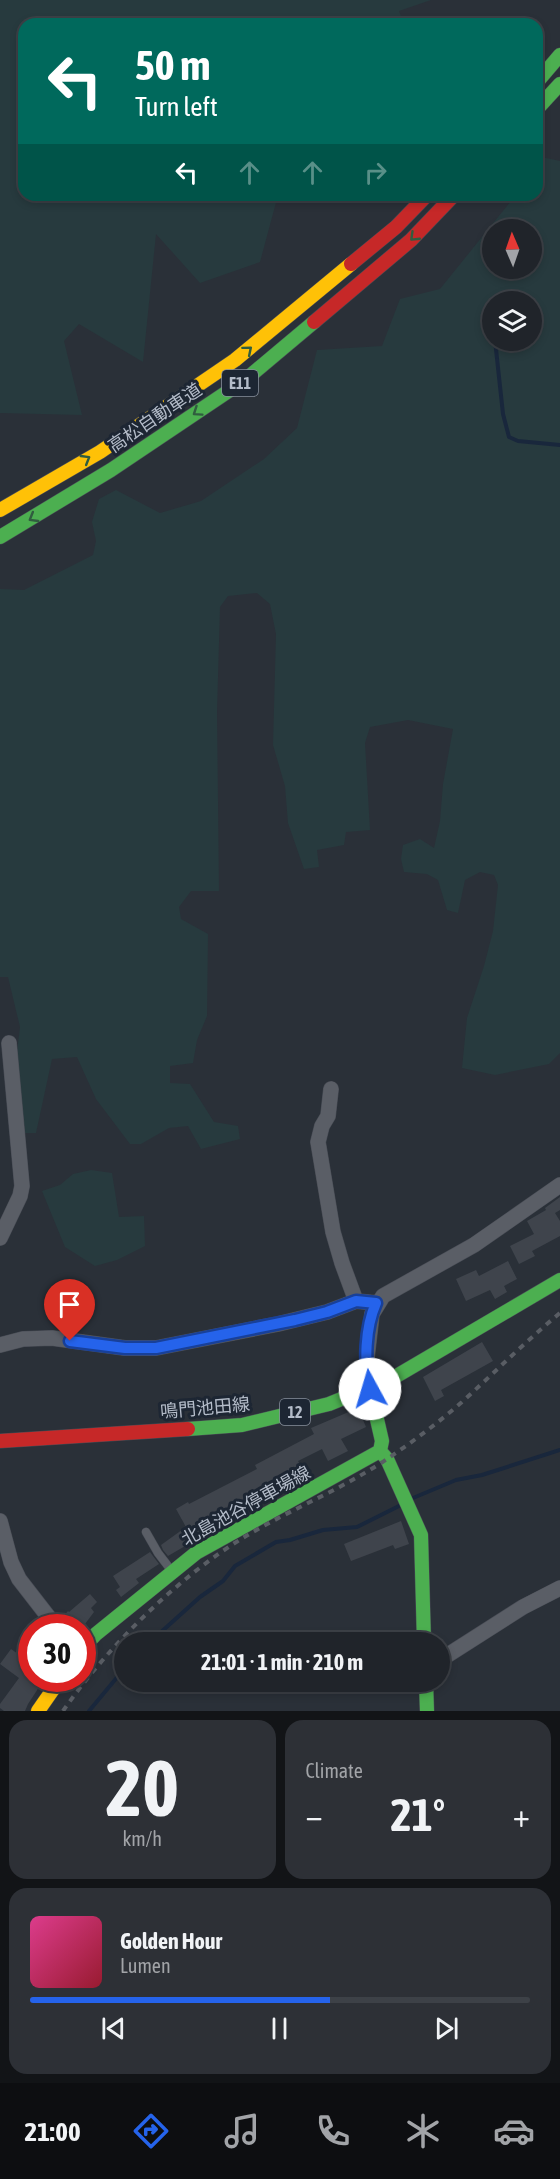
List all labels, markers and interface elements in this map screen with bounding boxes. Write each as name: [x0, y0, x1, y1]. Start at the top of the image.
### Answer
text: 50 m: [135, 41, 210, 89]
icon: left: [36, 42, 114, 120]
text: Turn left: [135, 91, 218, 122]
icon: left: [170, 156, 203, 189]
icon: ahead: [233, 156, 266, 189]
icon: ahead: [296, 156, 329, 189]
icon: right: [359, 156, 392, 189]
north arrow: [482, 219, 542, 279]
map controls: [482, 219, 542, 351]
one-way arrow: [410, 230, 420, 241]
button: layers: [482, 291, 542, 351]
one-way arrow: [241, 346, 252, 357]
road number: E11: [222, 370, 258, 396]
street label: 高松自動車道: [104, 379, 205, 456]
one-way arrow: [193, 405, 204, 416]
one-way arrow: [80, 455, 91, 467]
one-way arrow: [29, 510, 39, 522]
pin: [44, 1279, 95, 1341]
icon: arrive: [53, 1288, 86, 1321]
position arrow: [338, 1357, 402, 1421]
street label: 鳴門池田線: [159, 1393, 251, 1422]
road number: 12: [280, 1399, 310, 1425]
street label: 北島池谷停車場線: [178, 1461, 314, 1550]
speed limit sign: 30: [18, 1614, 96, 1692]
text: 21:01 · 1 min · 210 m: [201, 1649, 363, 1675]
text: 20: [106, 1743, 179, 1833]
text: Climate: [306, 1759, 363, 1782]
text: 21°: [390, 1789, 445, 1841]
text: −: [306, 1796, 323, 1834]
text: +: [513, 1796, 530, 1834]
text: km/h: [122, 1827, 162, 1850]
text: Golden Hour: [120, 1928, 222, 1954]
text: Lumen: [120, 1954, 171, 1977]
icon: previous: [97, 2012, 130, 2045]
icon: pause: [263, 2012, 296, 2045]
icon: next: [430, 2012, 463, 2045]
icon: directions: [130, 2110, 172, 2152]
icon: music: [221, 2110, 263, 2152]
icon: phone: [312, 2110, 354, 2152]
icon: climate: [402, 2110, 444, 2152]
icon: car: [493, 2110, 535, 2152]
text: 21:00: [24, 2116, 81, 2147]

